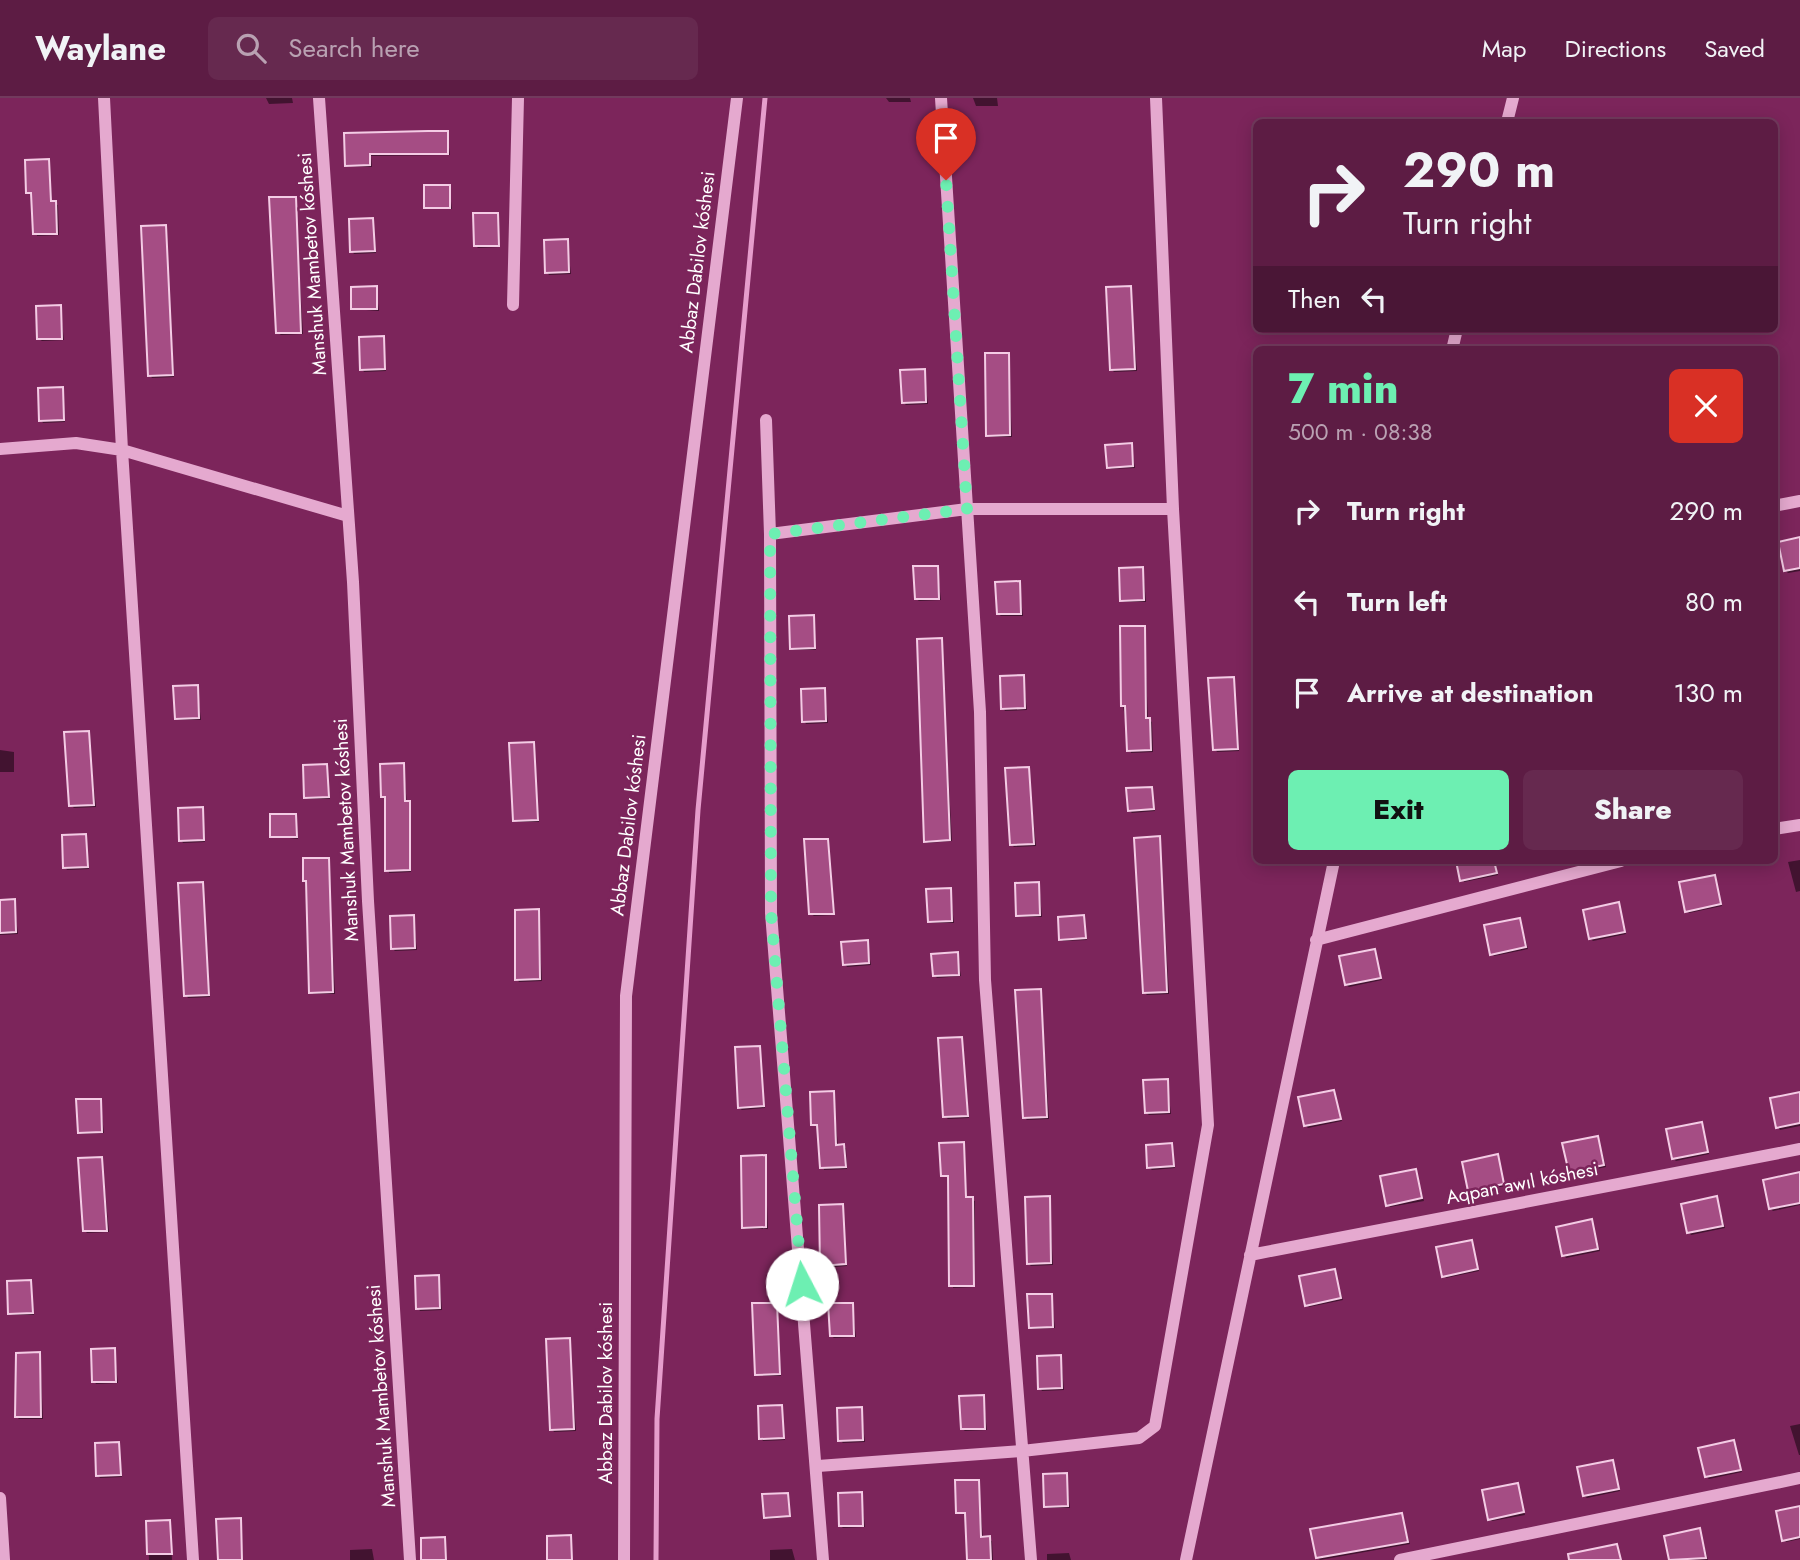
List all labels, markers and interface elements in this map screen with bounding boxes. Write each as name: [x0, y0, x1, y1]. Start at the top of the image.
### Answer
search box: [208, 17, 698, 80]
text: Waylane: [35, 25, 166, 72]
icon: search: [232, 29, 270, 67]
text: Search here: [288, 29, 420, 67]
text: Map: [1482, 31, 1527, 66]
text: Directions: [1565, 31, 1666, 66]
text: Saved: [1704, 31, 1765, 66]
pin: [916, 108, 976, 180]
icon: arrive: [927, 119, 965, 157]
text: 290 m: [1403, 135, 1555, 205]
icon: right: [1288, 147, 1379, 238]
street label: Manshuk Mambetov kóshesi: [291, 152, 333, 376]
street label: Abbaz Dabilov kóshesi: [672, 170, 722, 354]
text: Turn right: [1403, 200, 1532, 246]
text: Then: [1288, 280, 1341, 318]
icon: left: [1355, 280, 1393, 318]
text: 7 min: [1288, 358, 1398, 419]
button: close: [1669, 369, 1743, 443]
text: 500 m · 08:38: [1288, 415, 1433, 449]
icon: right: [1288, 492, 1326, 530]
text: Turn right: [1347, 492, 1465, 530]
text: 290 m: [1670, 492, 1743, 530]
icon: left: [1288, 583, 1326, 621]
text: Turn left: [1347, 583, 1447, 621]
text: 80 m: [1685, 583, 1743, 621]
icon: arrive: [1288, 674, 1326, 712]
text: Arrive at destination: [1347, 674, 1594, 712]
text: 130 m: [1673, 674, 1743, 712]
street label: Manshuk Mambetov kóshesi: [327, 718, 365, 942]
street label: Abbaz Dabilov kóshesi: [603, 733, 653, 917]
button: Exit: [1288, 770, 1509, 850]
button: Share: [1523, 770, 1743, 850]
street label: Aqpan awıl kóshesi: [1444, 1155, 1600, 1211]
position arrow: [765, 1247, 839, 1321]
street label: Manshuk Mambetov kóshesi: [360, 1284, 402, 1508]
street label: Abbaz Dabilov kóshesi: [592, 1302, 619, 1484]

